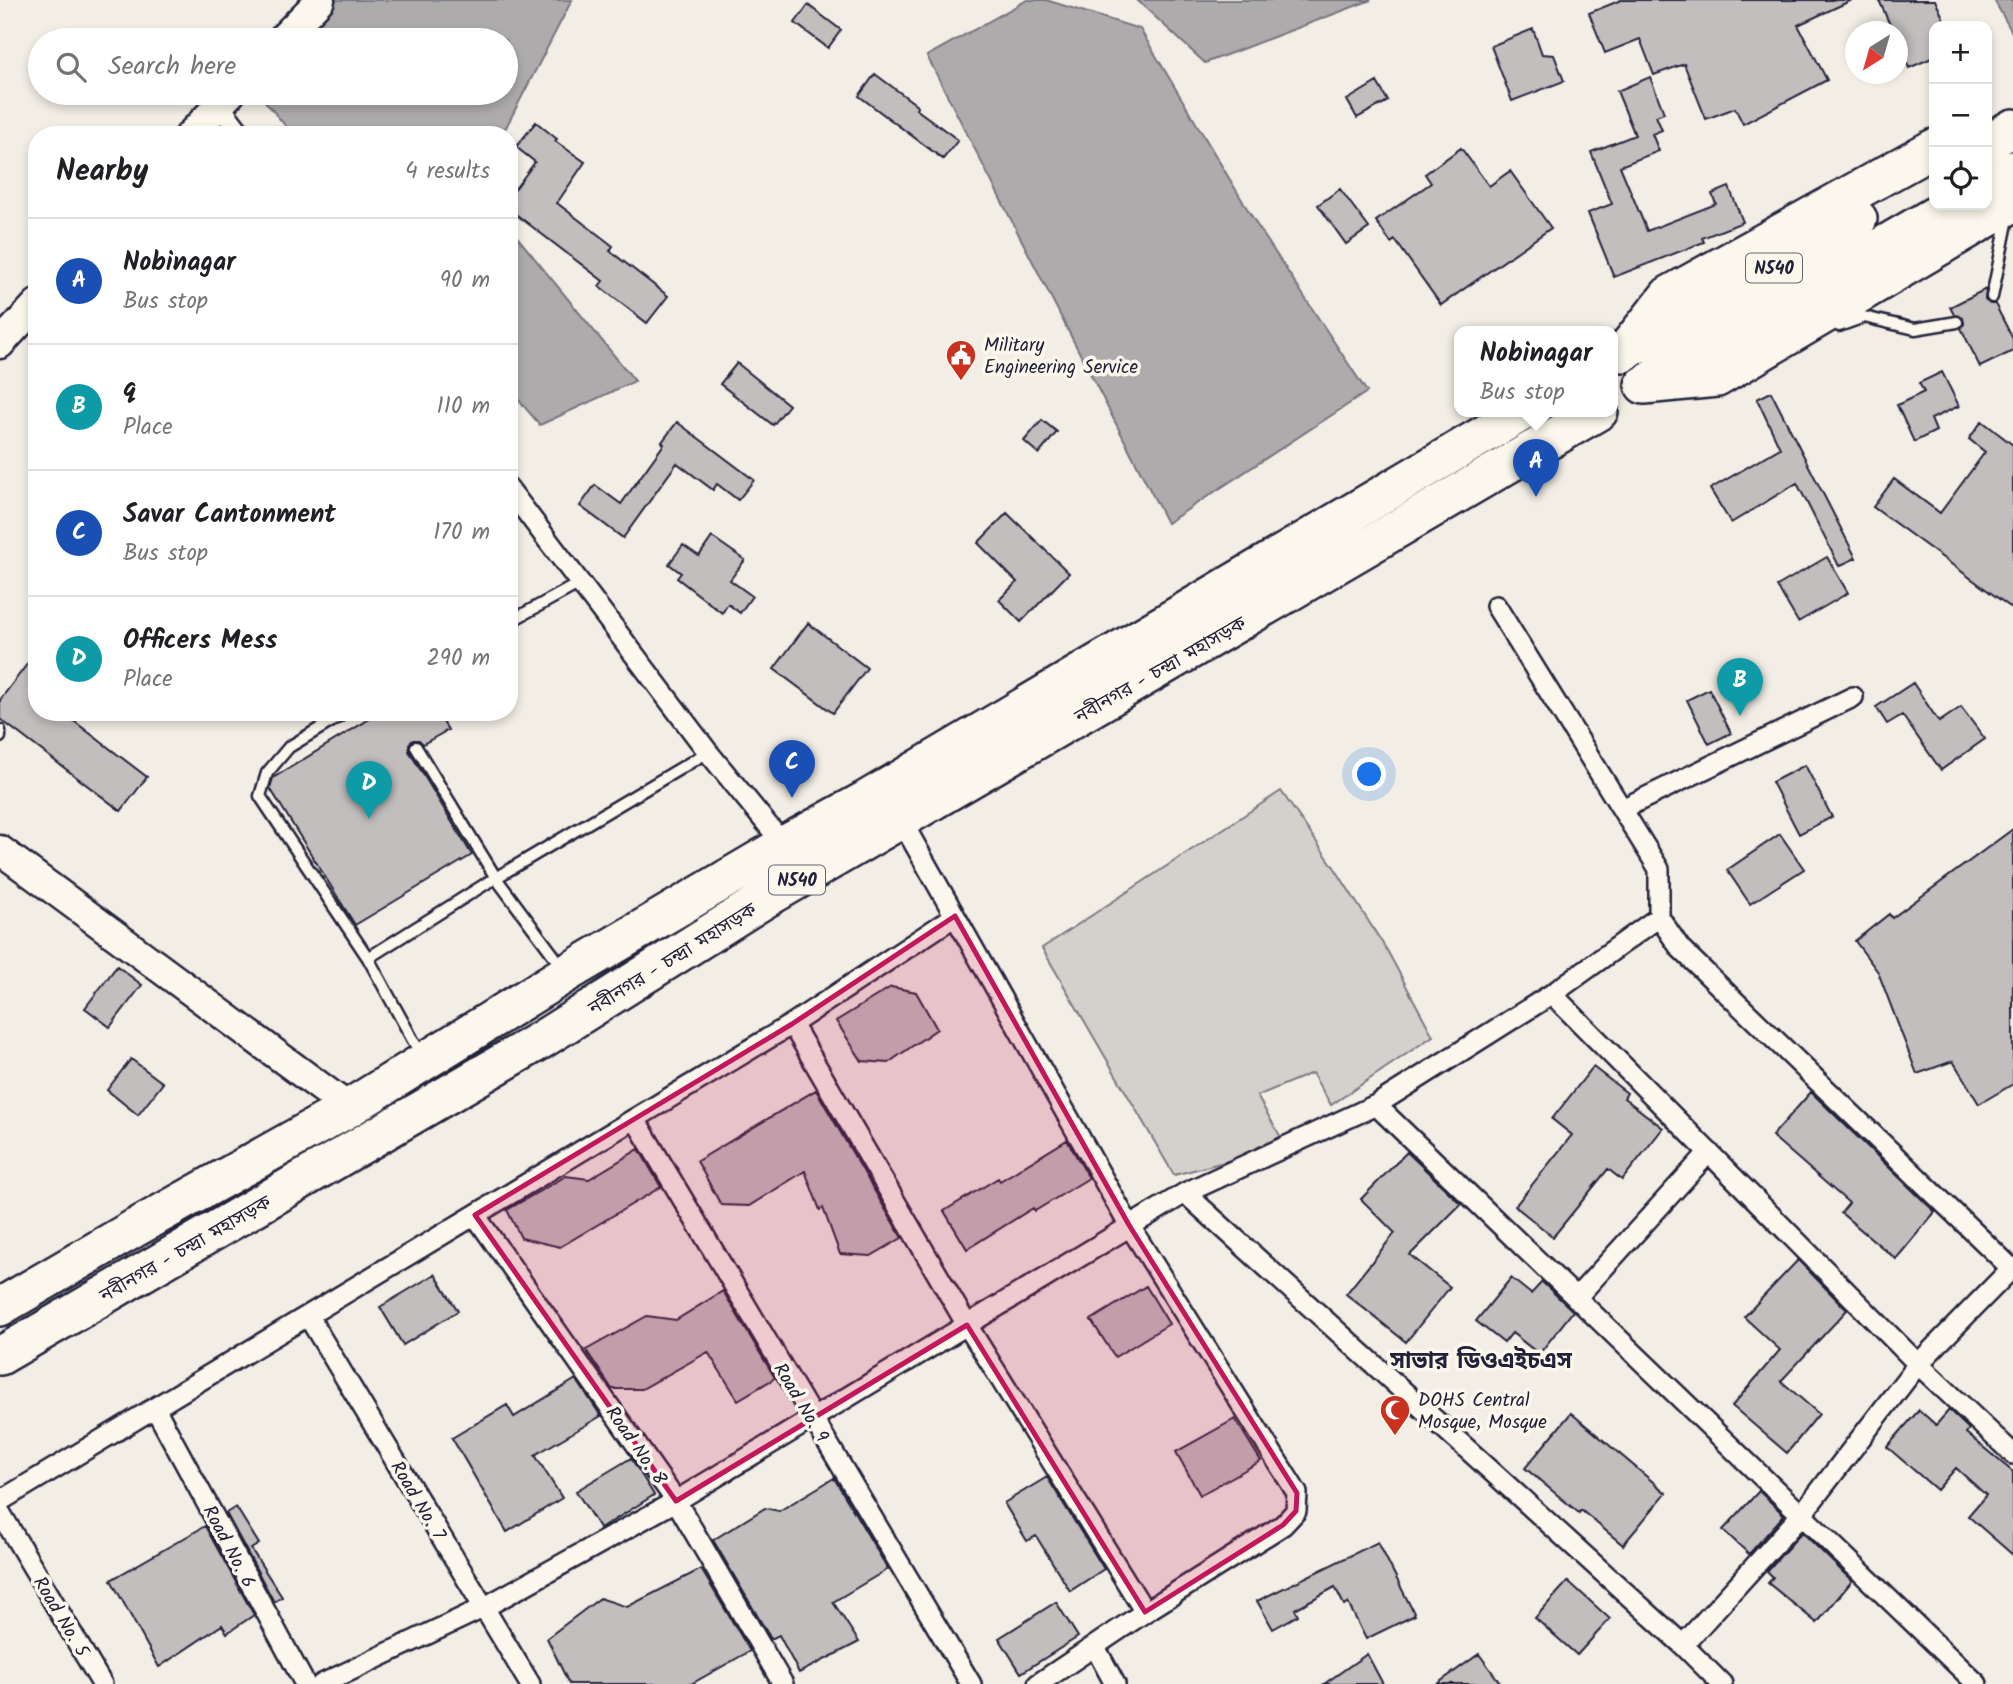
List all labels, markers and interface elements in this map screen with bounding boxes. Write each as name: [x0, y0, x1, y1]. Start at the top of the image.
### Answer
north arrow: [1845, 21, 1908, 84]
map controls: [1929, 21, 1992, 210]
button: +: [1929, 21, 1992, 84]
search box: [28, 28, 518, 105]
text: Search here: [108, 46, 236, 88]
icon: search: [52, 48, 90, 86]
button: −: [1929, 84, 1992, 147]
button: locate: [1929, 147, 1992, 210]
text: Nearby: [56, 148, 148, 196]
text: 4 results: [405, 154, 490, 190]
text: Nobinagar: [123, 242, 236, 284]
road number: N540: [1746, 254, 1802, 282]
text: A: [72, 263, 86, 299]
text: 90 m: [440, 263, 490, 299]
text: Bus stop: [123, 284, 208, 320]
popup: [1454, 326, 1618, 417]
place label: Military Engineering Service: [984, 331, 1139, 383]
text: Nobinagar: [1480, 333, 1592, 375]
public building icon: Military Engineering Service: [944, 338, 978, 382]
text: q: [123, 368, 137, 410]
text: Bus stop: [1480, 375, 1565, 411]
text: B: [72, 389, 86, 425]
text: 110 m: [437, 389, 490, 425]
text: Place: [123, 410, 173, 446]
pin: A: [1513, 439, 1559, 497]
text: Savar Cantonment: [123, 494, 336, 536]
text: C: [72, 515, 86, 551]
text: 170 m: [433, 515, 490, 551]
text: Bus stop: [123, 536, 208, 572]
street label: নবীনগর - চন্দ্রা মহাসড়ক: [1069, 609, 1253, 733]
text: Officers Mess: [123, 620, 277, 662]
text: D: [71, 641, 87, 677]
text: 290 m: [426, 641, 490, 677]
pin: B: [1717, 658, 1763, 716]
text: Place: [123, 662, 173, 698]
pin: C: [769, 740, 815, 798]
your location: [1352, 757, 1386, 791]
pin: D: [346, 761, 392, 819]
road number: N540: [769, 866, 825, 894]
street label: নবীনগর - চন্দ্রা মহাসড়ক: [582, 895, 764, 1024]
street label: নবীনগর - চন্দ্রা মহাসড়ক: [94, 1188, 278, 1312]
district label: সাভার ডিওএইচএস: [1389, 1344, 1573, 1380]
street label: Road No. 9: [765, 1357, 836, 1449]
place label: DOHS Central Mosque, Mosque: [1418, 1386, 1547, 1438]
mosque icon: DOHS Central Mosque, Mosque: [1378, 1393, 1412, 1437]
street label: Road No. 8: [597, 1400, 674, 1492]
street label: Road No. 7: [382, 1456, 453, 1548]
street label: Road No. 6: [194, 1500, 263, 1594]
street label: Road No. 5: [24, 1571, 97, 1665]

